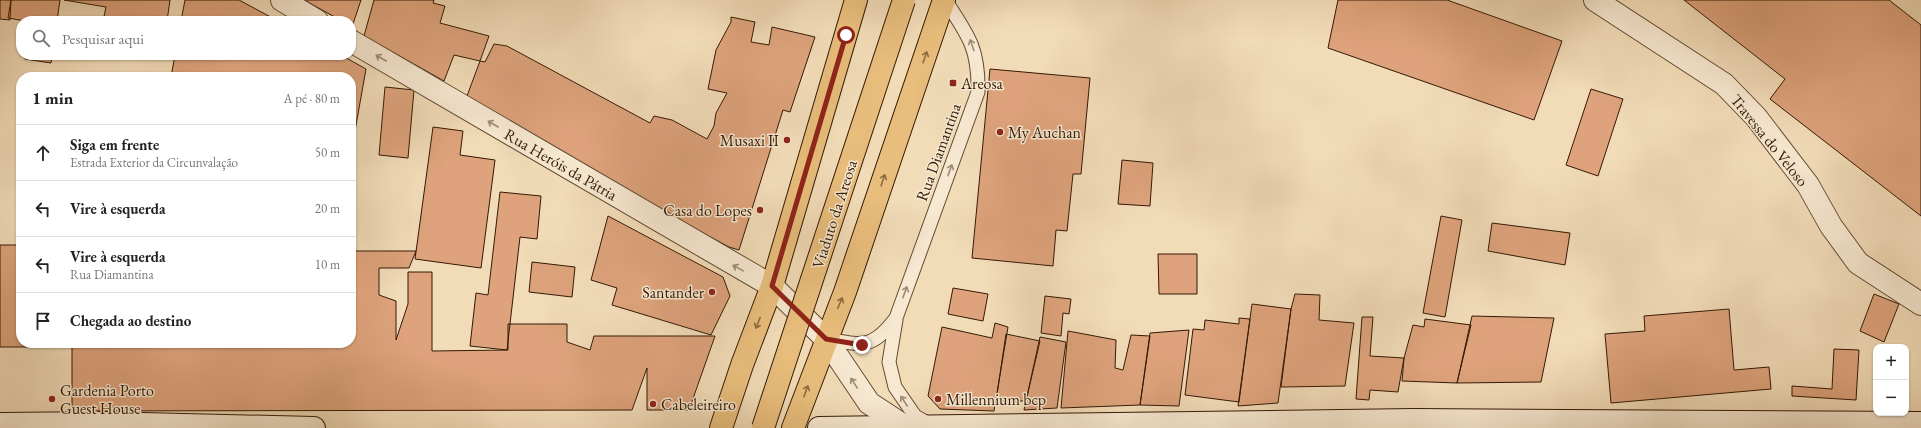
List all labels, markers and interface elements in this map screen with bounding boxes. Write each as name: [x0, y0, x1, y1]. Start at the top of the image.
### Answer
search box: [16, 16, 356, 60]
route start: [837, 26, 855, 44]
icon: search: [30, 27, 52, 49]
text: Pesquisar aqui: [62, 29, 144, 48]
one-way arrow: [968, 39, 975, 52]
one-way arrow: [921, 51, 929, 63]
one-way arrow: [375, 54, 387, 62]
place label: Areosa: [960, 73, 1004, 94]
marker: Areosa: [948, 78, 958, 88]
text: 1 min: [32, 87, 73, 109]
text: A pé · 80 m: [284, 90, 340, 107]
street label: Travessa do Veloso: [1726, 90, 1813, 191]
street label: Rua Diamantina: [911, 100, 966, 204]
one-way arrow: [487, 119, 499, 127]
place label: My Auchan: [1008, 122, 1082, 143]
street label: Rua Heróis da Pátria: [501, 124, 621, 206]
marker: My Auchan: [995, 127, 1005, 137]
place label: Musaxi II: [720, 130, 780, 151]
text: Siga em frente: [70, 135, 159, 154]
marker: Musaxi II: [782, 135, 792, 145]
icon: ahead: [32, 142, 54, 164]
text: 50 m: [315, 144, 340, 161]
text: Estrada Exterior da Circunvalação: [70, 154, 238, 171]
street label: Viaduto da Areosa: [807, 157, 862, 271]
one-way arrow: [946, 164, 954, 176]
one-way arrow: [880, 174, 887, 187]
icon: left: [32, 198, 54, 220]
text: Vire à esquerda: [70, 199, 166, 218]
text: 20 m: [315, 200, 340, 217]
place label: Casa do Lopes: [663, 200, 752, 221]
marker: Casa do Lopes: [755, 205, 765, 215]
text: Vire à esquerda: [70, 247, 166, 266]
icon: left: [32, 254, 54, 276]
text: 10 m: [315, 256, 340, 273]
one-way arrow: [732, 263, 744, 271]
text: Rua Diamantina: [70, 266, 154, 283]
place label: Santander: [642, 282, 705, 303]
one-way arrow: [902, 286, 910, 298]
marker: Santander: [707, 287, 717, 297]
one-way arrow: [837, 297, 845, 309]
icon: arrive: [32, 310, 54, 332]
text: Chegada ao destino: [70, 311, 191, 330]
one-way arrow: [753, 316, 761, 328]
route end: [853, 336, 871, 354]
map controls: [1873, 344, 1909, 416]
button: +: [1873, 344, 1909, 380]
one-way arrow: [850, 377, 858, 388]
place label: Gardenia Porto Guest House: [60, 380, 154, 419]
button: −: [1873, 380, 1909, 416]
one-way arrow: [803, 386, 811, 398]
place label: Millennium bcp: [946, 389, 1046, 410]
marker: Gardenia Porto Guest House: [47, 394, 57, 404]
place label: Cabeleireiro: [661, 394, 736, 415]
marker: Millennium bcp: [933, 394, 943, 404]
one-way arrow: [900, 396, 908, 407]
marker: Cabeleireiro: [648, 399, 658, 409]

